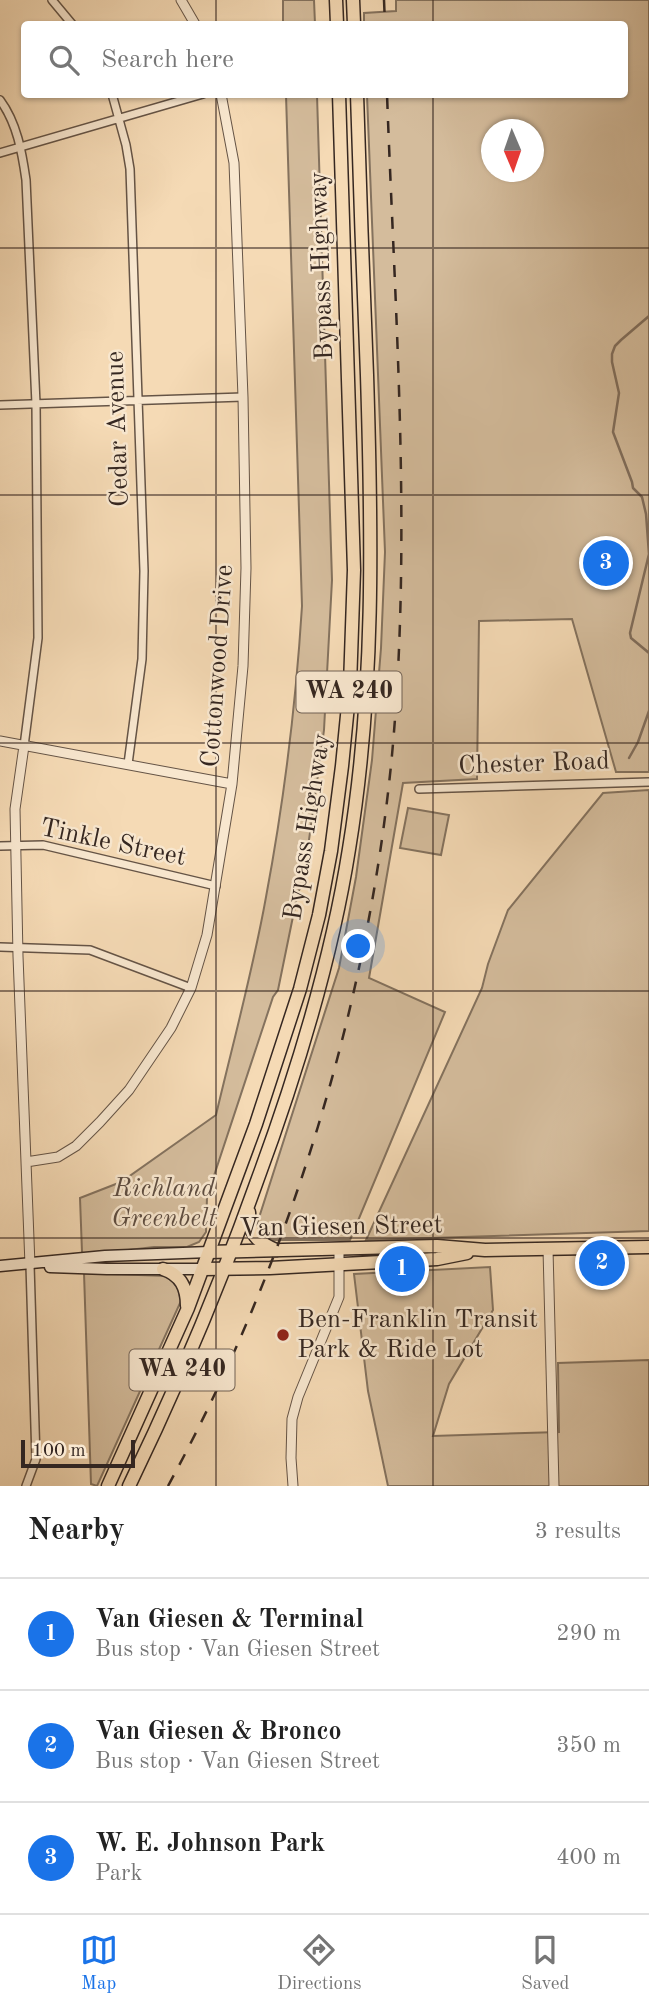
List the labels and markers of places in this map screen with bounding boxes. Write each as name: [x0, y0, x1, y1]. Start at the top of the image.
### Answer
pin: 3: [583, 537, 629, 589]
pin: 2: [579, 1237, 625, 1289]
pin: 1: [379, 1243, 425, 1295]
place label: Ben-Franklin Transit Park & Ride Lot: [297, 1307, 538, 1363]
marker: Ben-Franklin Transit Park & Ride Lot: [275, 1327, 291, 1343]

